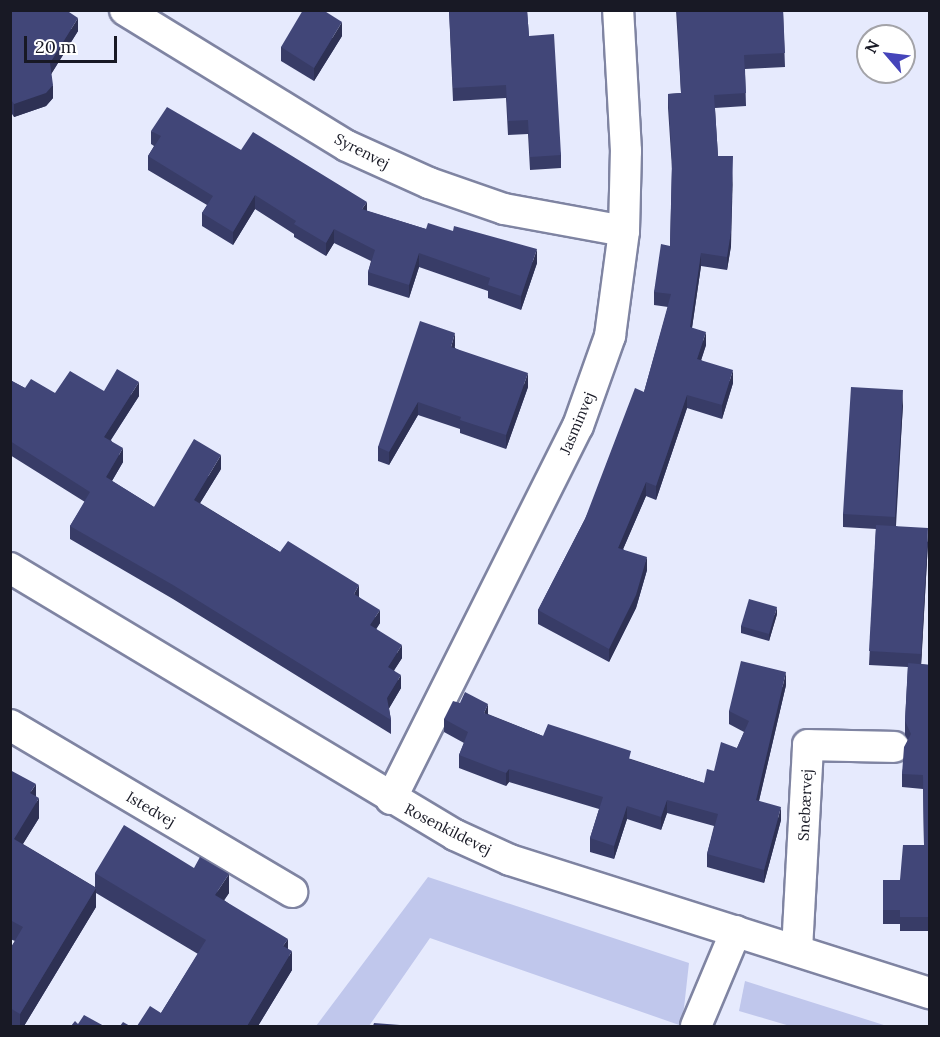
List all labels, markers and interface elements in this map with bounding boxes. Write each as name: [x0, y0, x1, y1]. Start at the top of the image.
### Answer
scale bar: [27, 24, 120, 62]
north arrow: [856, 24, 916, 84]
text: 20 m: [35, 35, 77, 58]
text: N: [860, 36, 884, 57]
street label: Syrenvej: [331, 130, 393, 172]
street label: Jasminvej: [556, 389, 598, 457]
street label: Snebærvej: [794, 768, 816, 842]
street label: Istedvej: [123, 787, 179, 831]
street label: Rosenkildevej: [402, 799, 494, 859]

